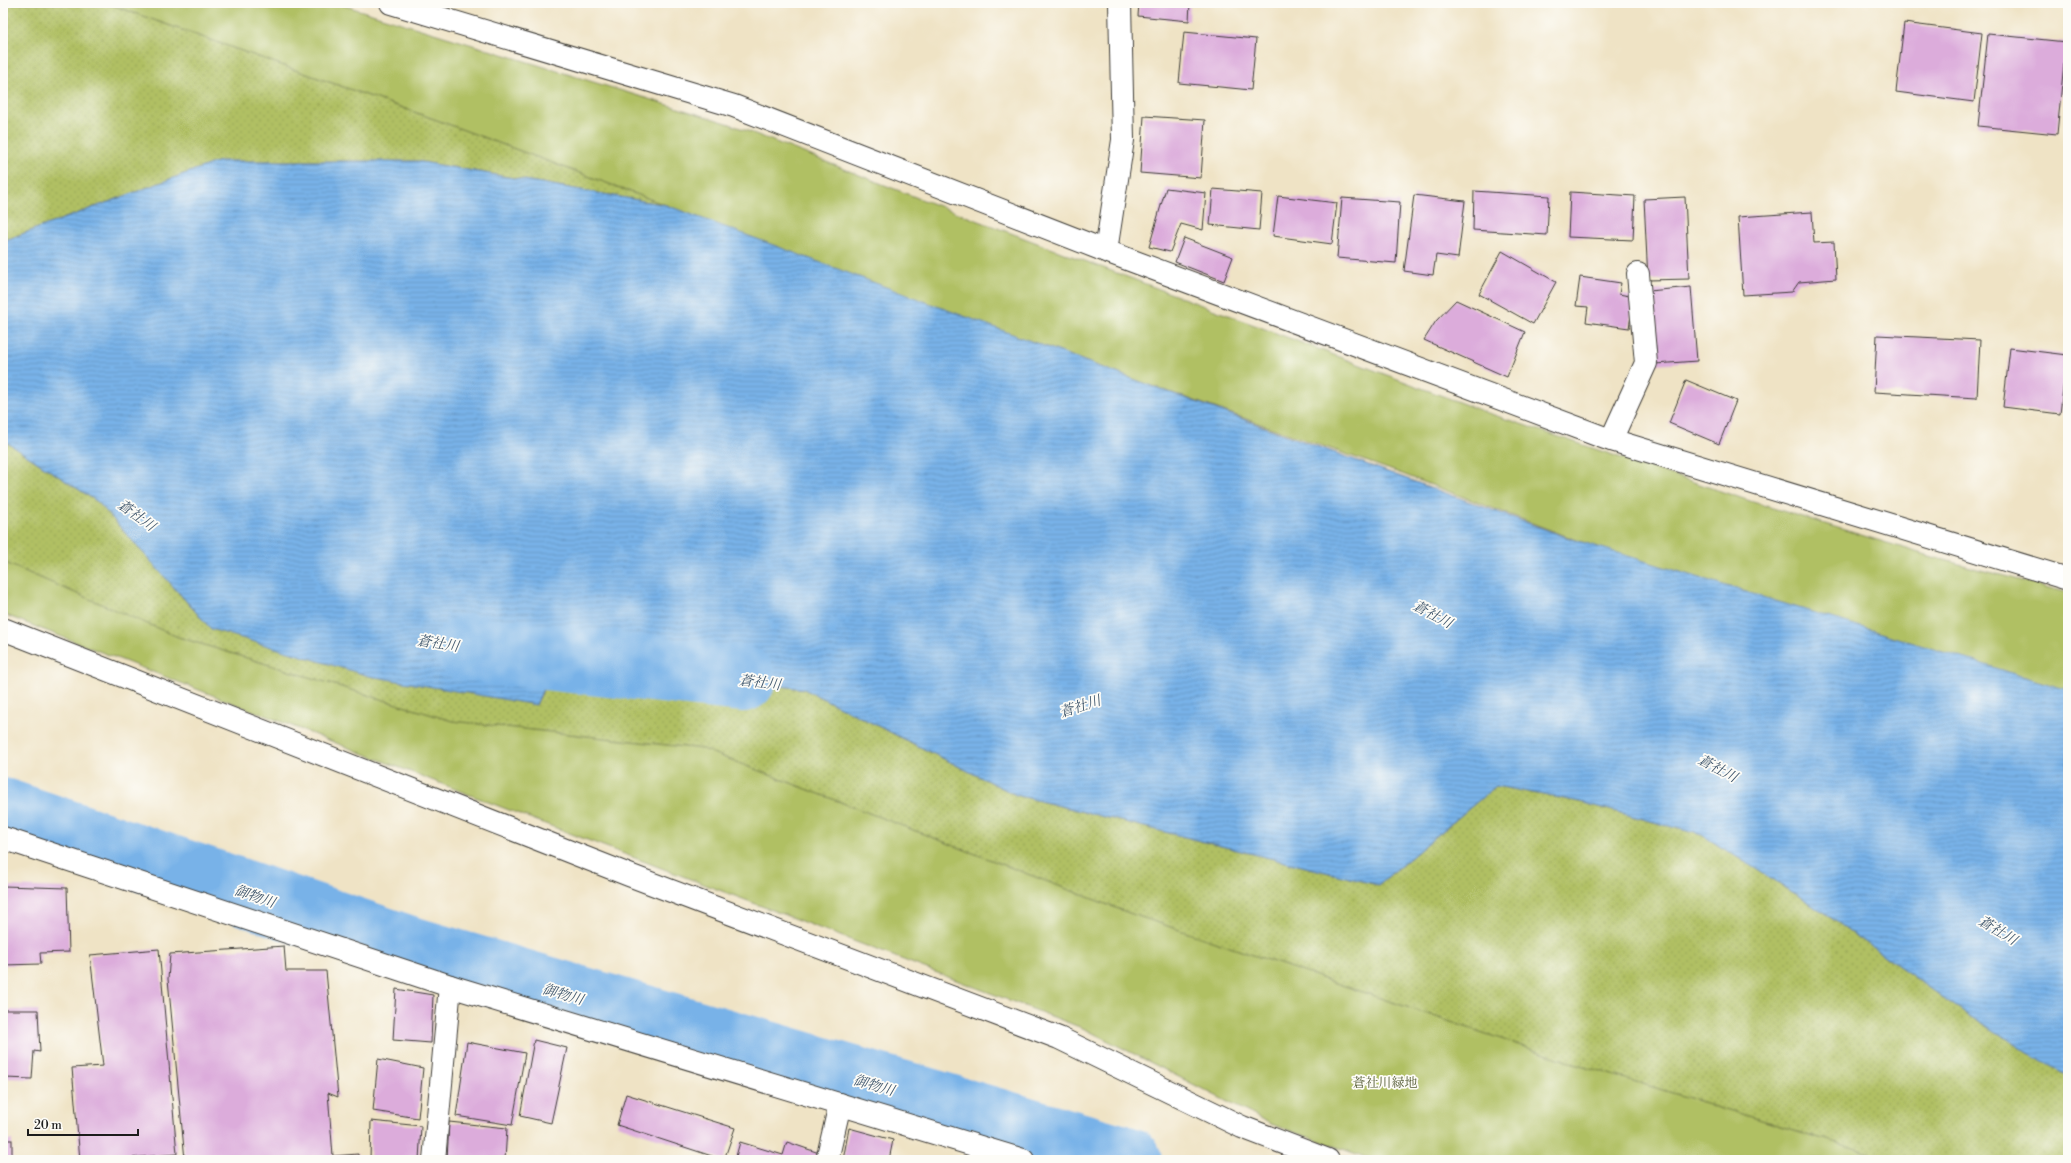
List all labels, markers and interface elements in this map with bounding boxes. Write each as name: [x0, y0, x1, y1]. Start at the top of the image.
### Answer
water label: 蒼社川: [114, 496, 160, 537]
water label: 蒼社川: [1410, 597, 1457, 634]
water label: 蒼社川: [416, 632, 462, 656]
water label: 蒼社川: [738, 672, 784, 695]
water label: 蒼社川: [1058, 691, 1105, 722]
water label: 蒼社川: [1695, 751, 1742, 788]
water label: 御物川: [232, 882, 279, 913]
water label: 蒼社川: [1975, 912, 2022, 950]
water label: 御物川: [540, 981, 587, 1010]
water label: 御物川: [851, 1072, 898, 1101]
park label: 蒼社川緑地: [1352, 1075, 1418, 1091]
scale bar: [28, 1111, 138, 1137]
text: 20 m: [34, 1118, 62, 1133]

